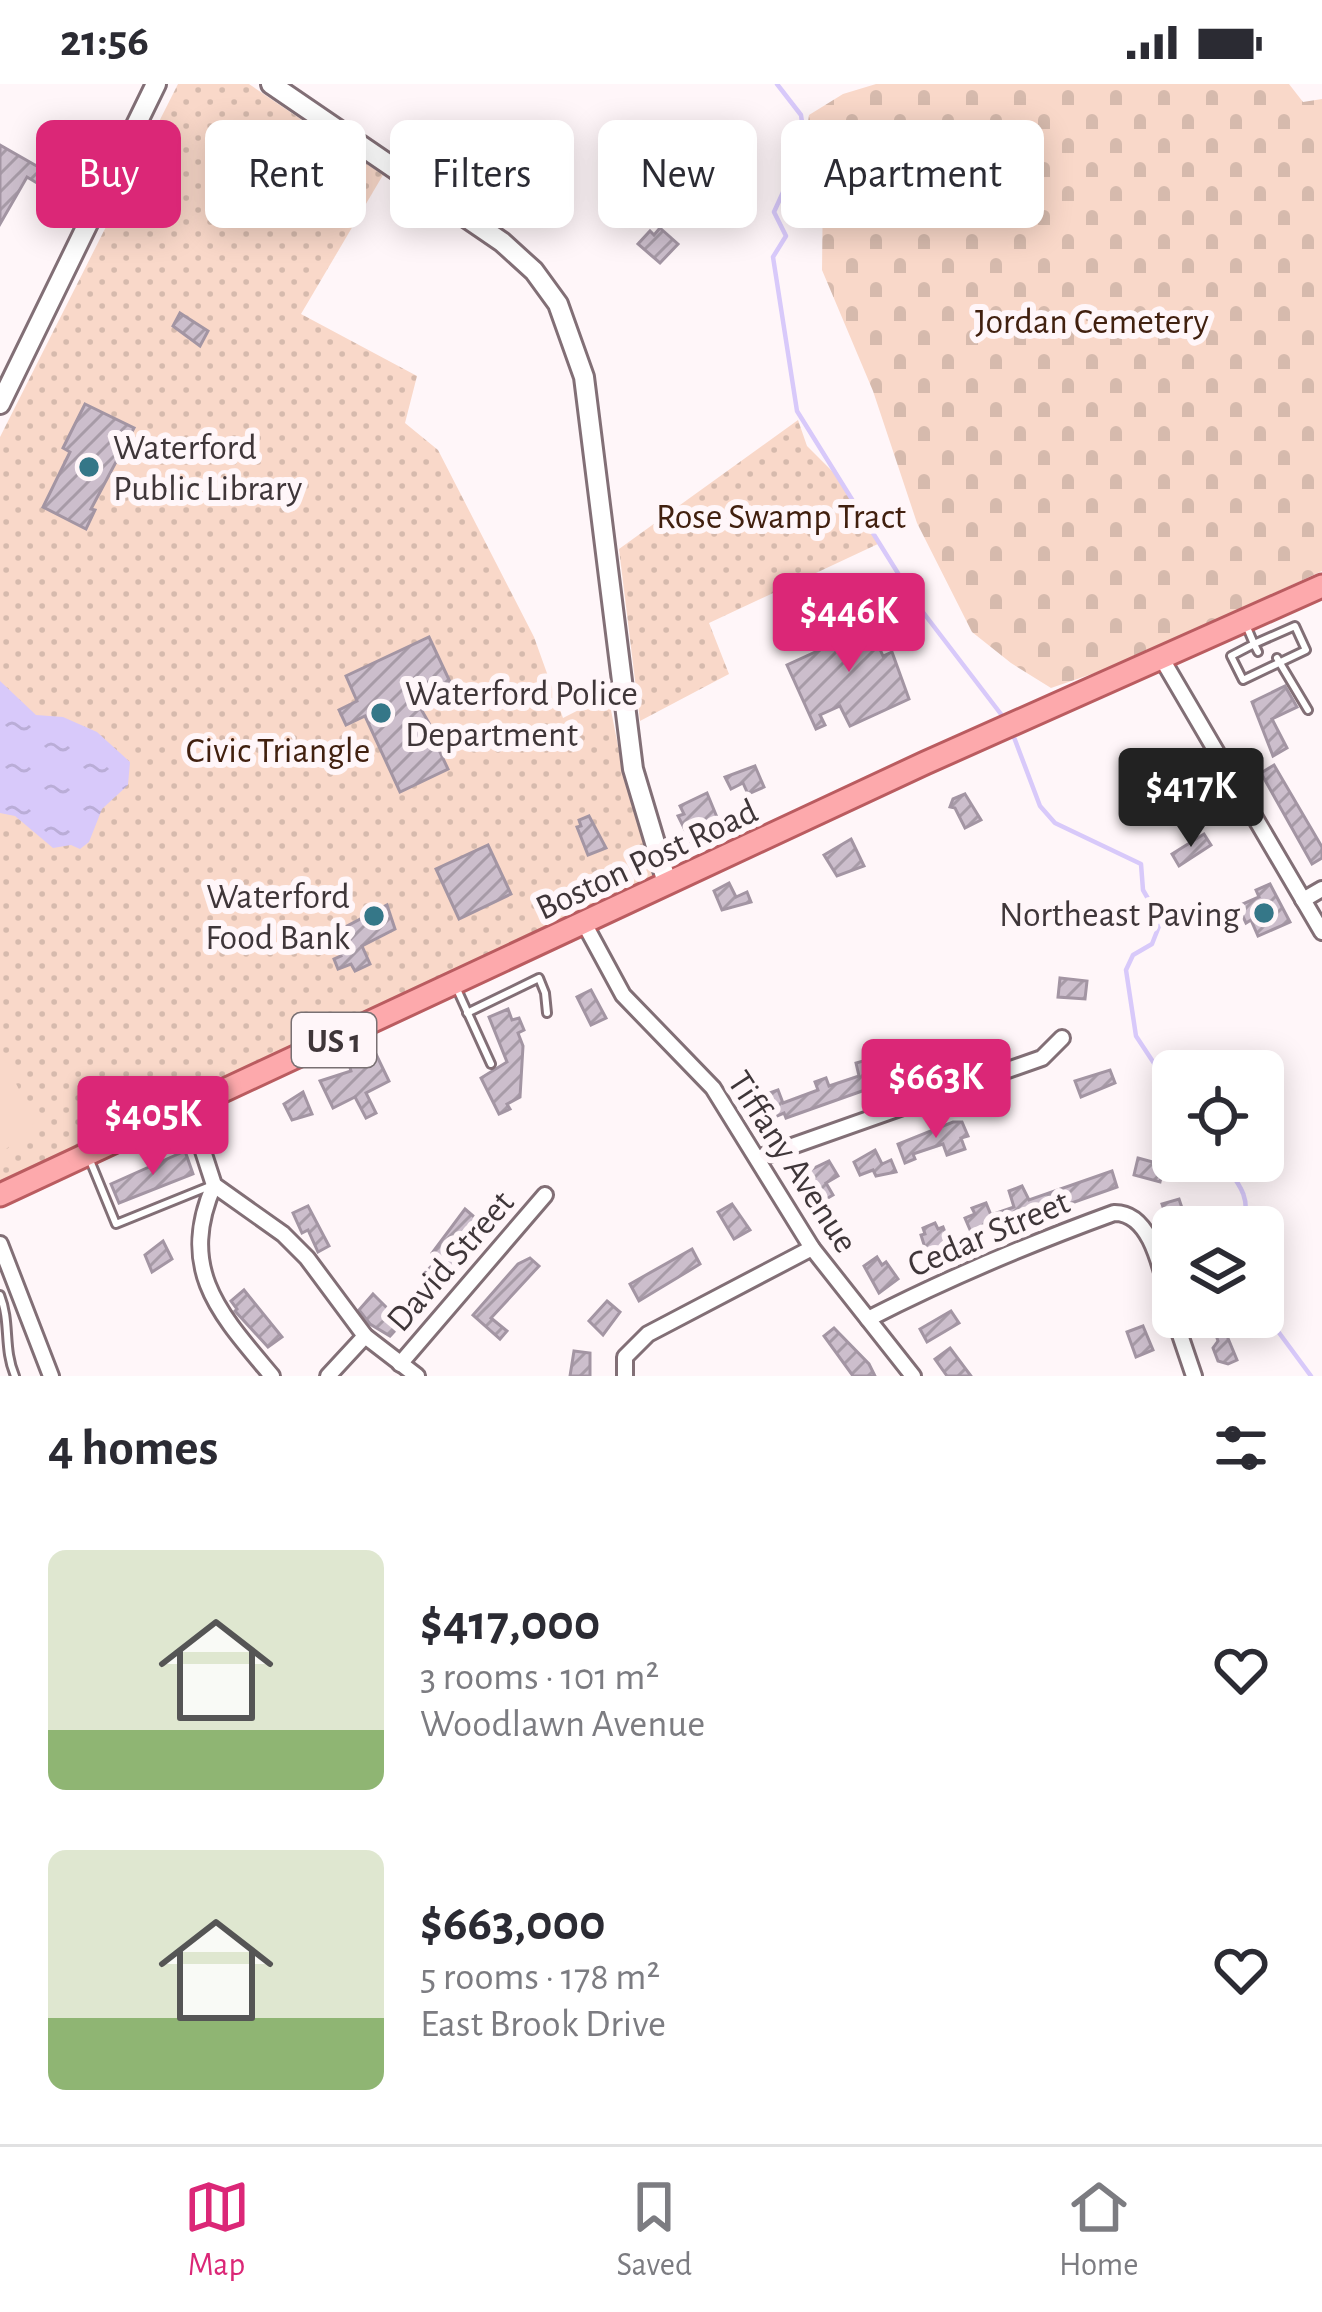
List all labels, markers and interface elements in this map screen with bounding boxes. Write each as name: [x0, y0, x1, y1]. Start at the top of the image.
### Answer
text: 21:56: [60, 19, 149, 64]
chip: Buy: [36, 120, 181, 228]
chip: Rent: [205, 120, 366, 228]
chip: Filters: [390, 120, 574, 228]
chip: New: [598, 120, 757, 228]
chip: Apartment: [781, 120, 1044, 228]
park label: Jordan Cemetery: [975, 304, 1209, 340]
place label: Waterford Public Library: [113, 430, 302, 507]
marker: Waterford Public Library: [76, 454, 102, 480]
park label: Rose Swamp Tract: [656, 499, 907, 535]
pin: $446K: [765, 573, 933, 675]
text: $446K: [800, 592, 898, 631]
place label: Waterford Police Department: [405, 676, 638, 753]
marker: Waterford Police Department: [368, 700, 394, 726]
park label: Civic Triangle: [186, 733, 370, 769]
pin: $417K: [1107, 748, 1275, 850]
text: $417K: [1146, 767, 1236, 806]
street label: Boston Post Road: [530, 793, 763, 927]
place label: Waterford Food Bank: [205, 879, 351, 956]
place label: Northeast Paving: [999, 897, 1240, 933]
marker: Northeast Paving: [1251, 900, 1277, 926]
marker: Waterford Food Bank: [361, 903, 387, 929]
road number: US 1: [292, 1013, 376, 1067]
pin: $663K: [852, 1039, 1020, 1141]
map controls: [1152, 1050, 1284, 1338]
button: locate: [1152, 1050, 1284, 1182]
text: $663K: [889, 1058, 983, 1097]
street label: Tiffany Avenue: [721, 1065, 864, 1259]
pin: $405K: [69, 1076, 237, 1178]
text: $405K: [104, 1095, 202, 1134]
street label: David Street: [380, 1184, 521, 1338]
street label: Cedar Street: [903, 1184, 1075, 1284]
button: layers: [1152, 1206, 1284, 1338]
icon: filters: [1208, 1415, 1274, 1481]
text: 4 homes: [48, 1423, 218, 1474]
icon: home: [144, 1598, 288, 1742]
text: $417,000: [420, 1598, 600, 1649]
icon: heart: [1208, 1637, 1274, 1703]
text: 3 rooms · 101 m²: [420, 1658, 659, 1697]
text: Woodlawn Avenue: [420, 1705, 705, 1744]
icon: home: [144, 1898, 288, 2042]
text: $663,000: [420, 1898, 606, 1949]
icon: heart: [1208, 1937, 1274, 2003]
text: 5 rooms · 178 m²: [420, 1958, 660, 1997]
text: East Brook Drive: [420, 2005, 666, 2044]
tab: Map: [184, 2174, 250, 2286]
tab: Saved: [617, 2174, 692, 2286]
tab: Home: [1059, 2174, 1138, 2286]

